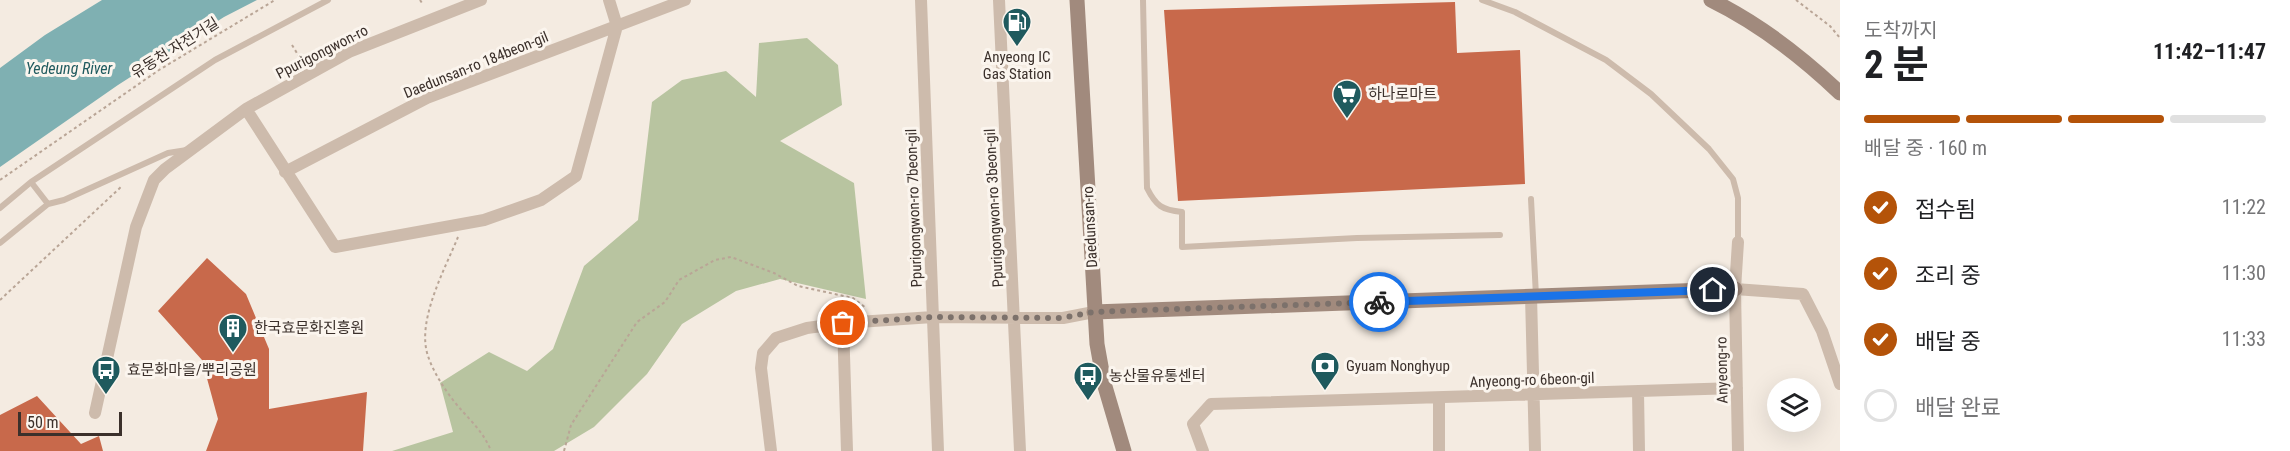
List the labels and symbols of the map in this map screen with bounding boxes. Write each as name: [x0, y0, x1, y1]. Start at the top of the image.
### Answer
fuel station icon: Anyeong IC Gas Station: [1001, 6, 1033, 48]
street label: 유동천 자전거길: [128, 14, 222, 82]
street label: Ppurigongwon-ro: [273, 21, 371, 83]
street label: Daedunsan-ro 184beon-gil: [401, 28, 551, 102]
place label: Anyeong IC Gas Station: [983, 48, 1051, 83]
water label: Yedeung River: [26, 59, 114, 78]
supermarket icon: 하나로마트: [1331, 78, 1363, 120]
place label: 하나로마트: [1368, 85, 1437, 103]
street label: Ppurigongwon-ro 7beon-gil: [902, 128, 926, 288]
street label: Ppurigongwon-ro 3beon-gil: [981, 128, 1007, 288]
street label: Daedunsan-ro: [1079, 186, 1101, 268]
pin: [1687, 264, 1738, 315]
courier: [1349, 272, 1409, 332]
pin: [817, 297, 868, 348]
building icon: 한국효문화진흥원: [217, 312, 249, 354]
place label: 한국효문화진흥원: [254, 319, 364, 337]
street label: Anyeong-ro: [1712, 336, 1732, 404]
bank icon: Gyuam Nonghyup: [1309, 350, 1341, 392]
bus stop icon: 효문화마을/뿌리공원: [90, 354, 122, 396]
place label: Gyuam Nonghyup: [1346, 357, 1450, 375]
bus stop icon: 농산물유통센터: [1072, 360, 1104, 402]
place label: 효문화마을/뿌리공원: [127, 361, 257, 379]
place label: 농산물유통센터: [1109, 367, 1206, 385]
street label: Anyeong-ro 6beon-gil: [1469, 369, 1595, 391]
scale bar: [18, 409, 122, 436]

